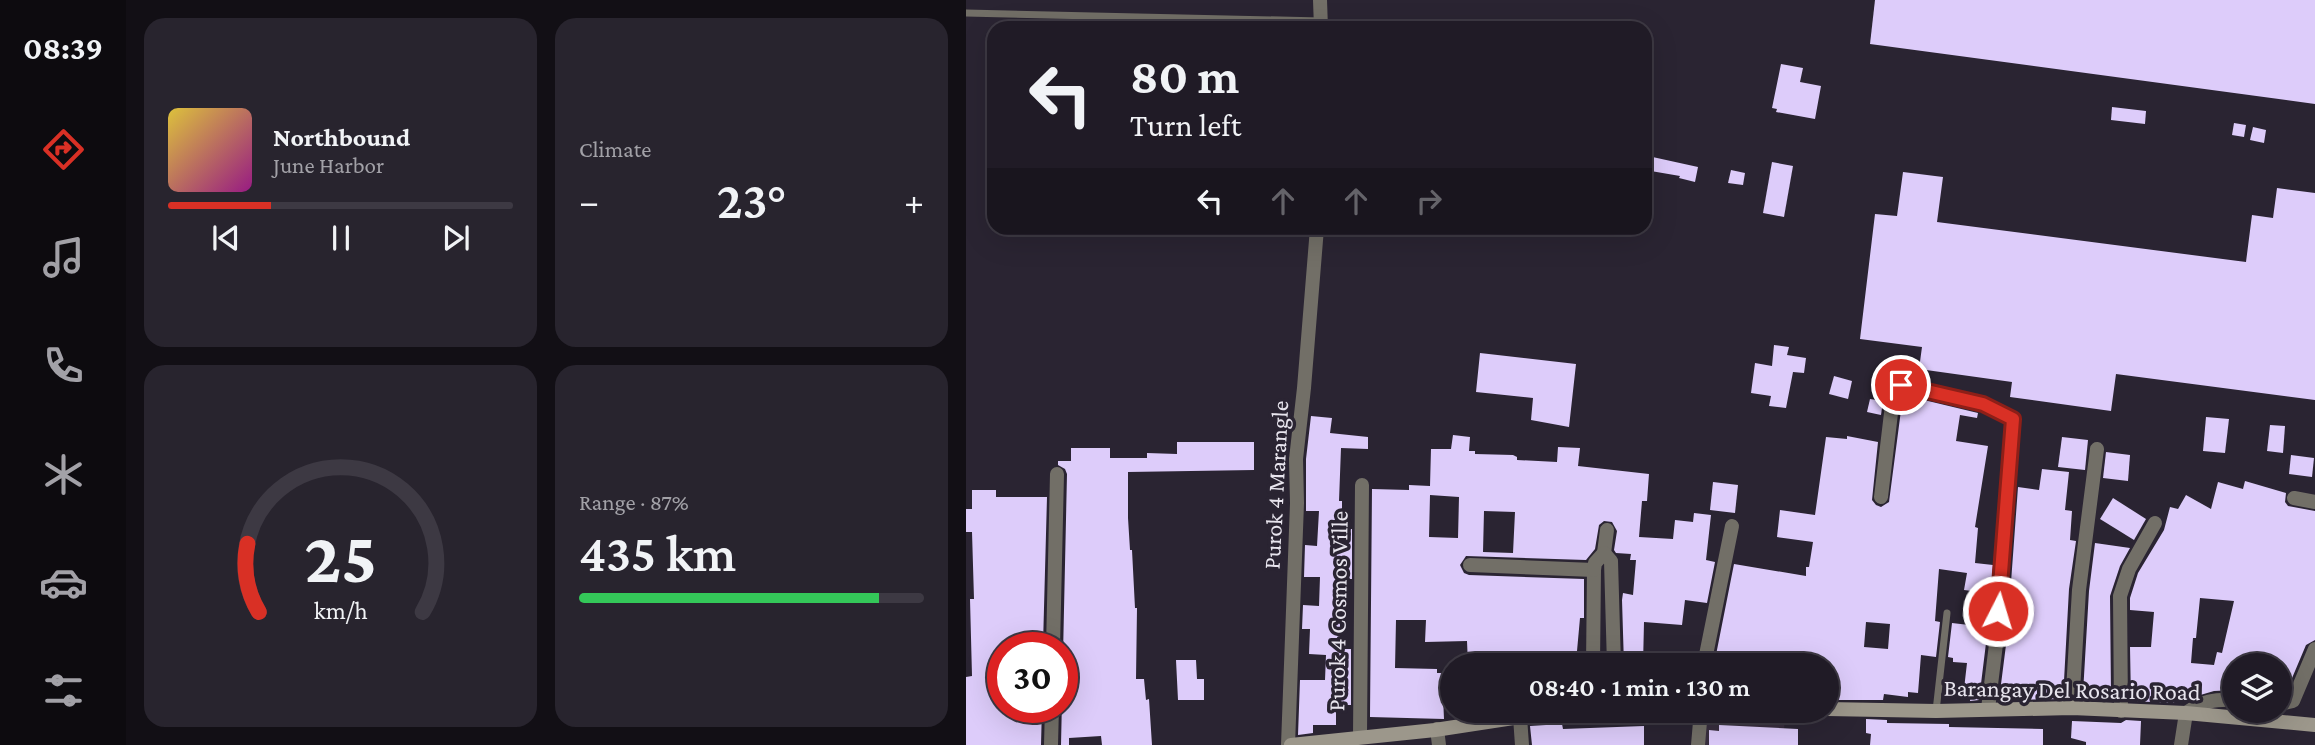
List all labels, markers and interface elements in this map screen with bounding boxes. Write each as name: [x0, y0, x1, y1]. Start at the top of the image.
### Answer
text: 08:39: [23, 30, 103, 66]
icon: left: [1015, 49, 1106, 140]
text: 80 m: [1130, 49, 1239, 104]
text: Turn left: [1130, 107, 1241, 143]
text: Northbound: [273, 123, 410, 152]
icon: directions: [39, 125, 88, 174]
text: Climate: [579, 136, 651, 162]
text: June Harbor: [273, 152, 384, 178]
text: 23°: [717, 171, 786, 229]
text: −: [579, 180, 599, 222]
text: +: [904, 180, 924, 222]
icon: left: [1191, 182, 1229, 220]
icon: ahead: [1264, 182, 1302, 220]
icon: ahead: [1337, 182, 1375, 220]
icon: right: [1410, 182, 1448, 220]
icon: previous: [207, 219, 245, 257]
icon: pause: [322, 219, 360, 257]
icon: next: [437, 219, 475, 257]
icon: music: [39, 233, 88, 282]
icon: phone: [39, 341, 88, 390]
pin: [1871, 355, 1931, 415]
icon: arrive: [1882, 366, 1920, 404]
street label: Purok 4 Marangle: [1258, 400, 1293, 570]
icon: climate: [39, 450, 88, 499]
text: Range · 87%: [579, 489, 689, 515]
street label: Purok 4 Cosmos Ville: [1322, 510, 1353, 712]
text: 25: [304, 517, 377, 598]
text: 435 km: [579, 524, 736, 582]
icon: car: [39, 558, 88, 607]
position arrow: [1961, 574, 2035, 648]
text: km/h: [314, 597, 367, 624]
speed limit sign: 30: [987, 632, 1078, 723]
map controls: [2222, 653, 2292, 723]
button: layers: [2222, 653, 2292, 723]
icon: filters: [39, 666, 88, 715]
text: 08:40 · 1 min · 130 m: [1529, 673, 1750, 702]
street label: Barangay Del Rosario Road: [1943, 674, 2201, 705]

